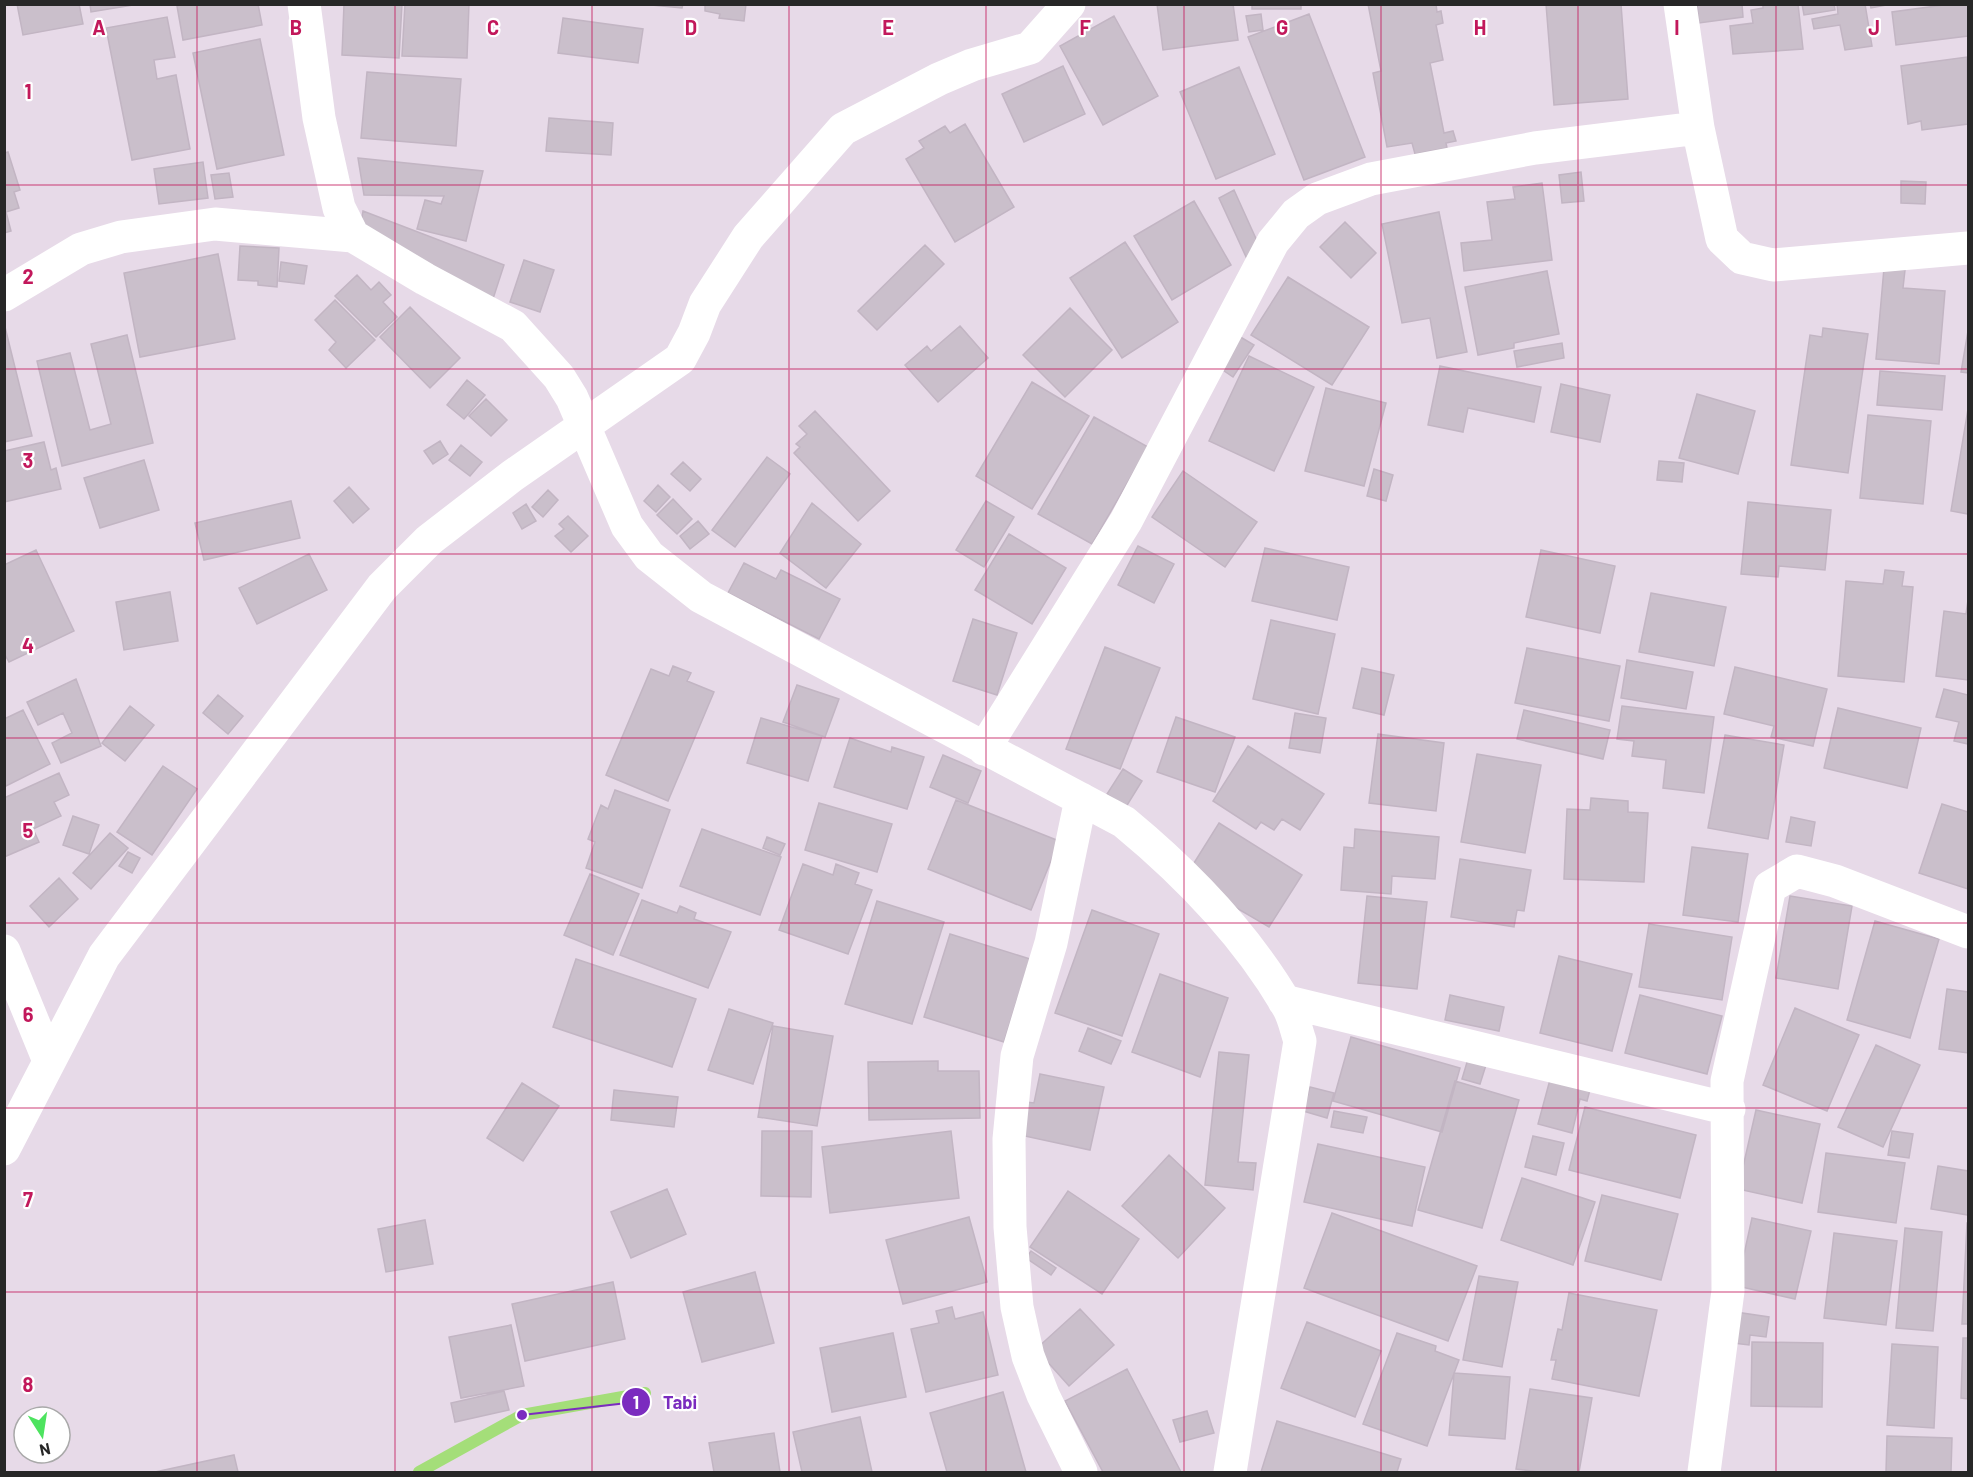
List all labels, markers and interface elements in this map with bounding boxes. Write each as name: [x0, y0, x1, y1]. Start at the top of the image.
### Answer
text: A: [92, 15, 106, 39]
text: B: [290, 15, 302, 39]
text: C: [487, 15, 499, 39]
text: D: [685, 15, 697, 39]
text: E: [882, 15, 894, 39]
text: F: [1079, 15, 1091, 39]
text: G: [1276, 15, 1288, 39]
text: H: [1474, 15, 1486, 39]
text: I: [1674, 15, 1680, 39]
text: J: [1868, 15, 1880, 39]
text: 1: [24, 79, 32, 103]
text: 2: [22, 264, 34, 288]
text: 3: [23, 448, 33, 472]
text: 4: [22, 633, 34, 657]
text: 5: [23, 818, 34, 842]
text: 6: [23, 1002, 34, 1026]
text: 7: [23, 1187, 33, 1211]
text: 8: [23, 1372, 34, 1396]
callout: Tabi: [621, 1384, 709, 1420]
text: 1: [633, 1391, 639, 1413]
text: Tabi: [663, 1391, 697, 1413]
north arrow: [12, 1405, 72, 1465]
text: N: [38, 1440, 52, 1461]

